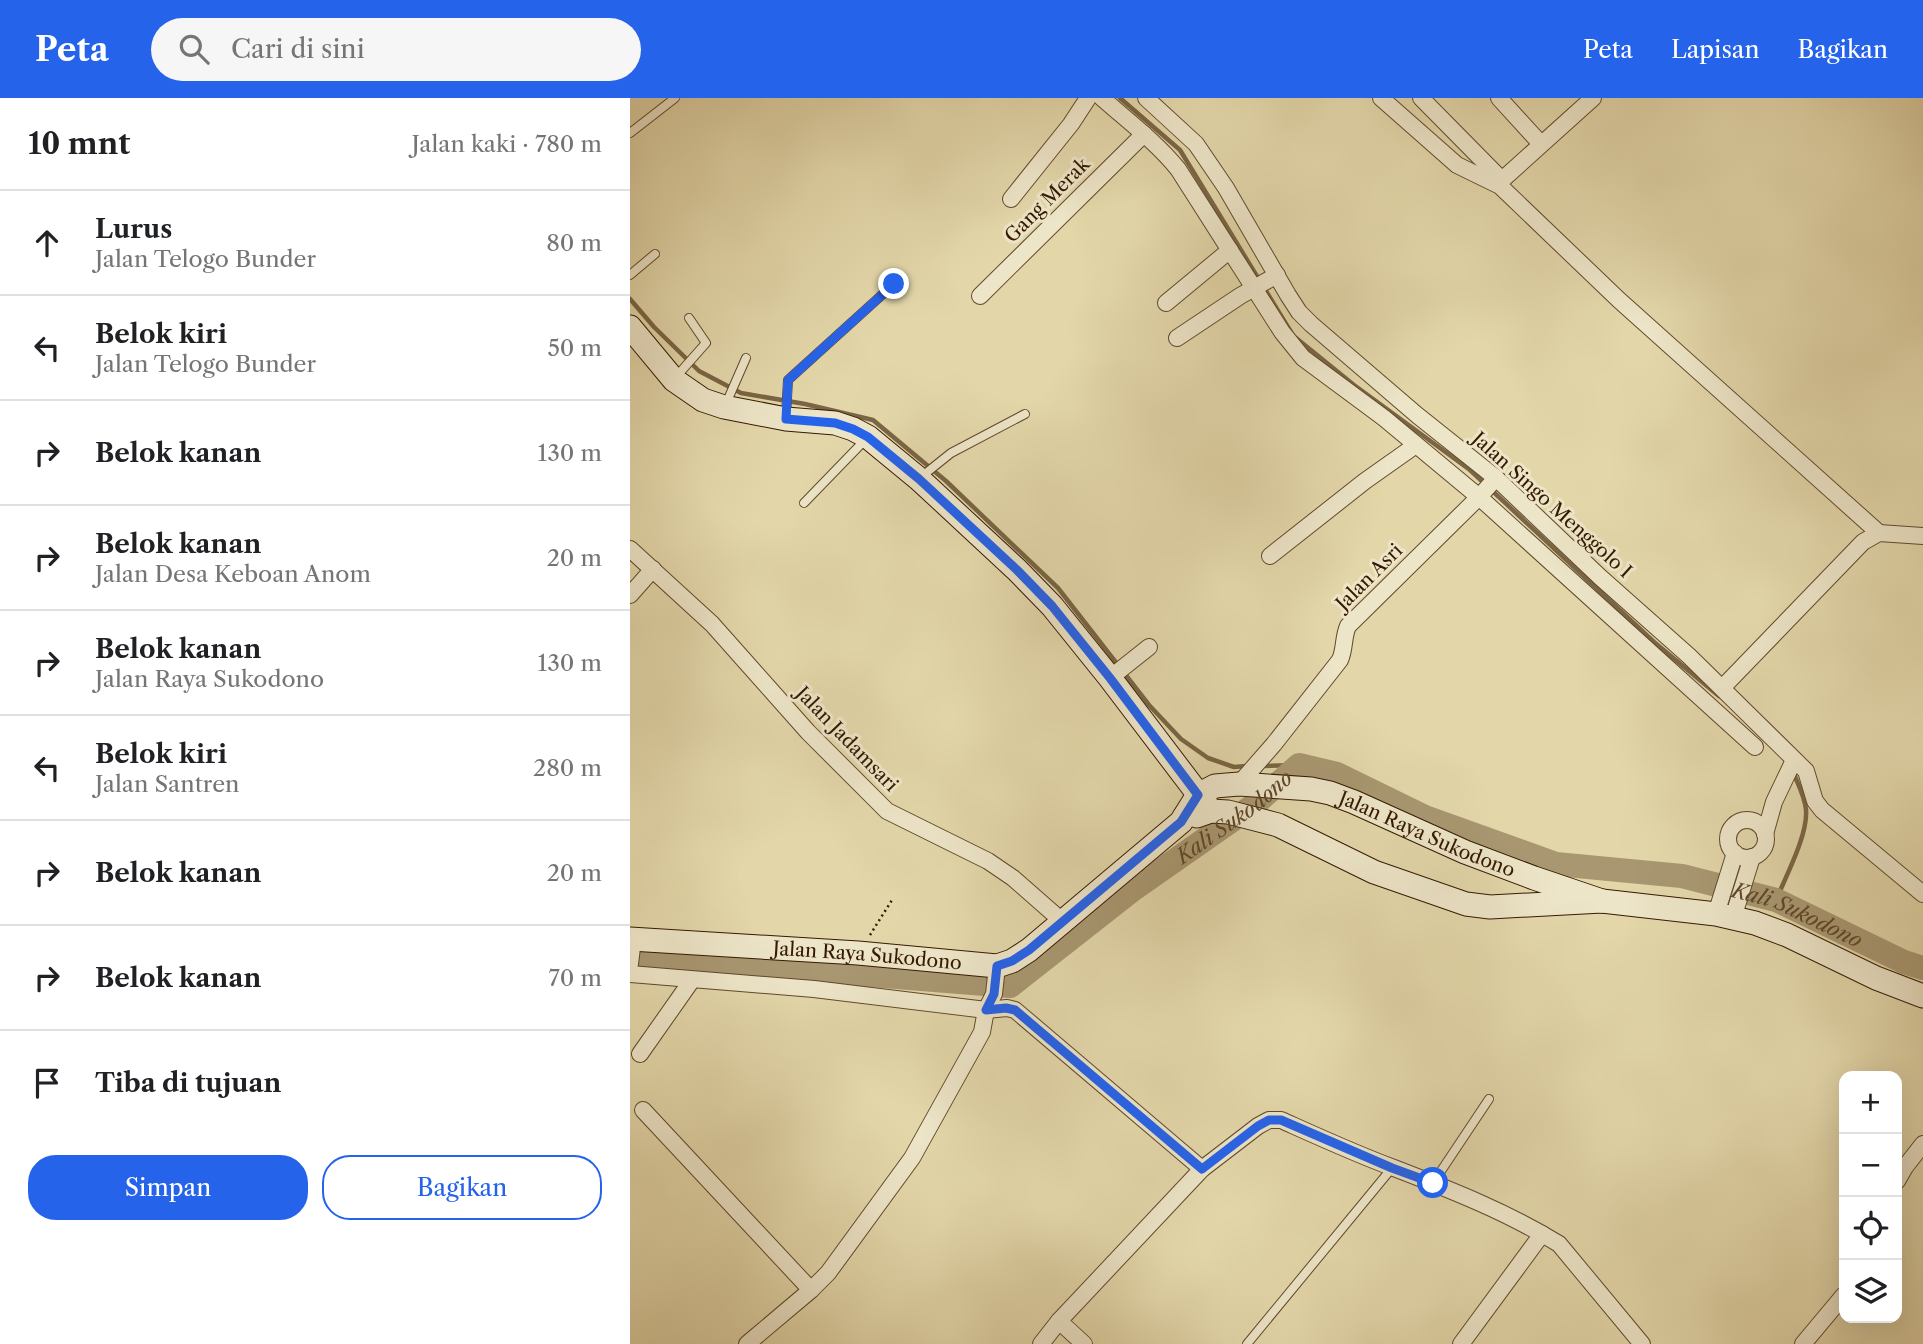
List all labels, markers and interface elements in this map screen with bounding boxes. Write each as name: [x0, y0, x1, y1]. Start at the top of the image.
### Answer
search box: [151, 18, 641, 81]
text: Peta: [35, 29, 109, 70]
icon: search: [175, 30, 213, 68]
text: Cari di sini: [231, 33, 365, 65]
text: Peta: [1583, 35, 1633, 64]
text: Lapisan: [1671, 35, 1760, 64]
text: Bagikan: [1798, 35, 1888, 64]
text: 10 mnt: [28, 125, 130, 162]
text: Jalan kaki · 780 m: [411, 130, 602, 158]
street label: Gang Merak: [1000, 152, 1095, 247]
text: Lurus: [95, 213, 172, 245]
icon: ahead: [28, 224, 66, 262]
text: 80 m: [546, 229, 602, 257]
text: Jalan Telogo Bunder: [95, 245, 316, 273]
route end: [878, 268, 909, 299]
text: Belok kiri: [95, 318, 227, 350]
icon: left: [28, 329, 66, 367]
text: 50 m: [547, 334, 602, 362]
text: Jalan Telogo Bunder: [95, 350, 316, 378]
street label: Jalan Singo Menggolo I: [1465, 425, 1637, 583]
icon: right: [28, 434, 66, 472]
text: Belok kanan: [95, 437, 261, 469]
text: 130 m: [538, 439, 602, 467]
text: Belok kanan: [95, 528, 261, 560]
icon: right: [28, 539, 66, 577]
street label: Jalan Asri: [1329, 539, 1407, 617]
text: 20 m: [547, 544, 602, 572]
text: Jalan Desa Keboan Anom: [95, 560, 371, 588]
text: Belok kanan: [95, 633, 261, 665]
icon: right: [28, 644, 66, 682]
text: 130 m: [538, 649, 602, 677]
text: Jalan Raya Sukodono: [95, 665, 324, 693]
street label: Jalan Jadamsari: [789, 680, 903, 796]
text: Belok kiri: [95, 738, 227, 770]
icon: left: [28, 749, 66, 787]
text: 280 m: [533, 754, 602, 782]
water label: Kali Sukodono: [1169, 764, 1297, 870]
text: Jalan Santren: [95, 770, 239, 798]
street label: Jalan Raya Sukodono: [1333, 785, 1518, 881]
icon: right: [28, 854, 66, 892]
text: Belok kanan: [95, 857, 261, 889]
text: 20 m: [547, 859, 602, 887]
water label: Kali Sukodono: [1728, 876, 1867, 953]
street label: Jalan Raya Sukodono: [769, 936, 963, 974]
icon: right: [28, 959, 66, 997]
text: Belok kanan: [95, 962, 261, 994]
text: 70 m: [549, 964, 602, 992]
icon: arrive: [28, 1064, 66, 1102]
text: Tiba di tujuan: [95, 1067, 281, 1099]
map controls: [1839, 1071, 1902, 1323]
button: +: [1839, 1071, 1902, 1134]
button: −: [1839, 1134, 1902, 1197]
button: Simpan: [28, 1155, 308, 1220]
button: Bagikan: [322, 1155, 602, 1220]
route start: [1417, 1167, 1448, 1198]
button: locate: [1839, 1197, 1902, 1260]
button: layers: [1839, 1260, 1902, 1323]

